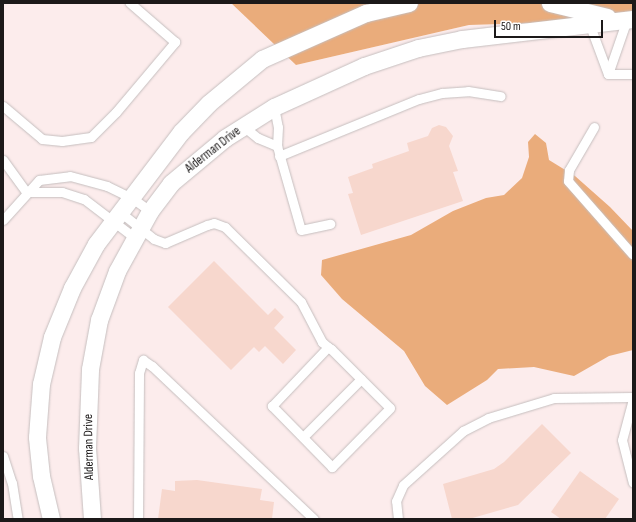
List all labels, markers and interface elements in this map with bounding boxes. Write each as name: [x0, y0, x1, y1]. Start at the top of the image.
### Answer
scale bar: [496, 12, 605, 38]
text: 50 m: [501, 19, 521, 34]
street label: Alderman Drive: [182, 123, 244, 177]
street label: Alderman Drive: [81, 414, 97, 480]

